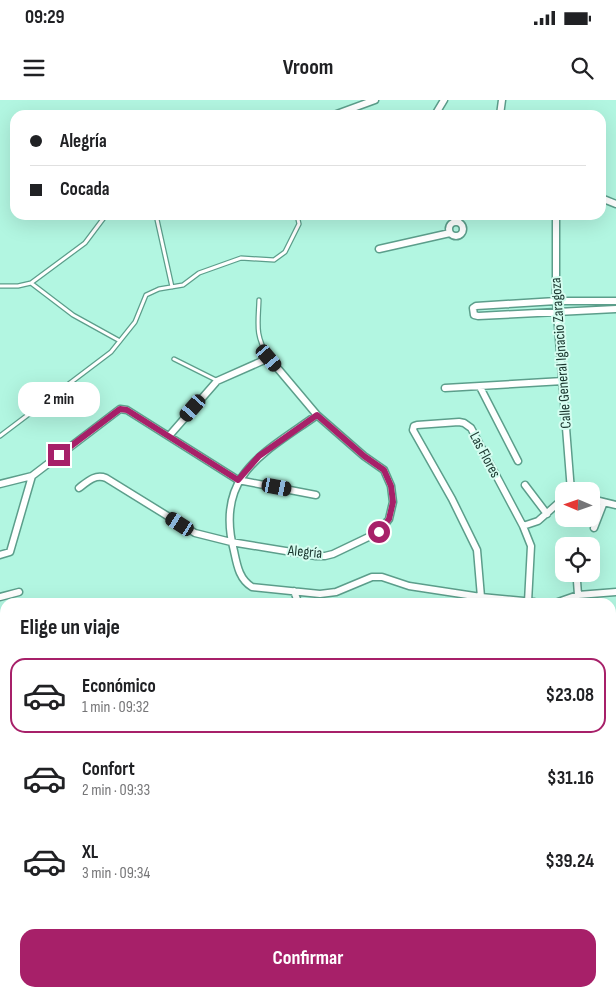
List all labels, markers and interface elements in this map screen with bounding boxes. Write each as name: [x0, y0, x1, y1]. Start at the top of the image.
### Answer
text: 09:29: [25, 6, 65, 29]
icon: menu: [20, 54, 48, 82]
text: Vroom: [283, 54, 333, 81]
icon: search: [568, 54, 596, 82]
text: Alegría: [60, 130, 107, 153]
text: Cocada: [60, 178, 110, 201]
street label: Calle General Ignacio Zaragoza: [546, 277, 576, 429]
car: [253, 342, 284, 374]
callout: 2 min: [18, 382, 100, 418]
text: 2 min: [44, 390, 74, 409]
car: [177, 392, 208, 424]
street label: Las Flores: [465, 429, 505, 481]
route end: [48, 444, 70, 466]
car: [260, 477, 293, 497]
north arrow: [555, 482, 600, 528]
map controls: [555, 482, 600, 582]
car: [163, 510, 196, 538]
route start: [368, 521, 390, 543]
button: locate: [555, 537, 600, 582]
street label: Alegría: [286, 541, 323, 563]
text: Elige un viaje: [20, 614, 120, 641]
icon: car: [22, 673, 67, 718]
text: Económico: [82, 675, 156, 698]
text: $23.08: [546, 684, 594, 707]
text: 1 min · 09:32: [82, 698, 149, 717]
icon: car: [22, 756, 67, 801]
text: Confort: [82, 758, 135, 781]
text: $31.16: [547, 767, 594, 790]
text: 2 min · 09:33: [82, 781, 150, 800]
icon: car: [22, 839, 67, 884]
text: XL: [82, 841, 98, 864]
text: $39.24: [545, 850, 594, 873]
text: 3 min · 09:34: [82, 864, 150, 883]
button: Confirmar: [20, 929, 596, 987]

